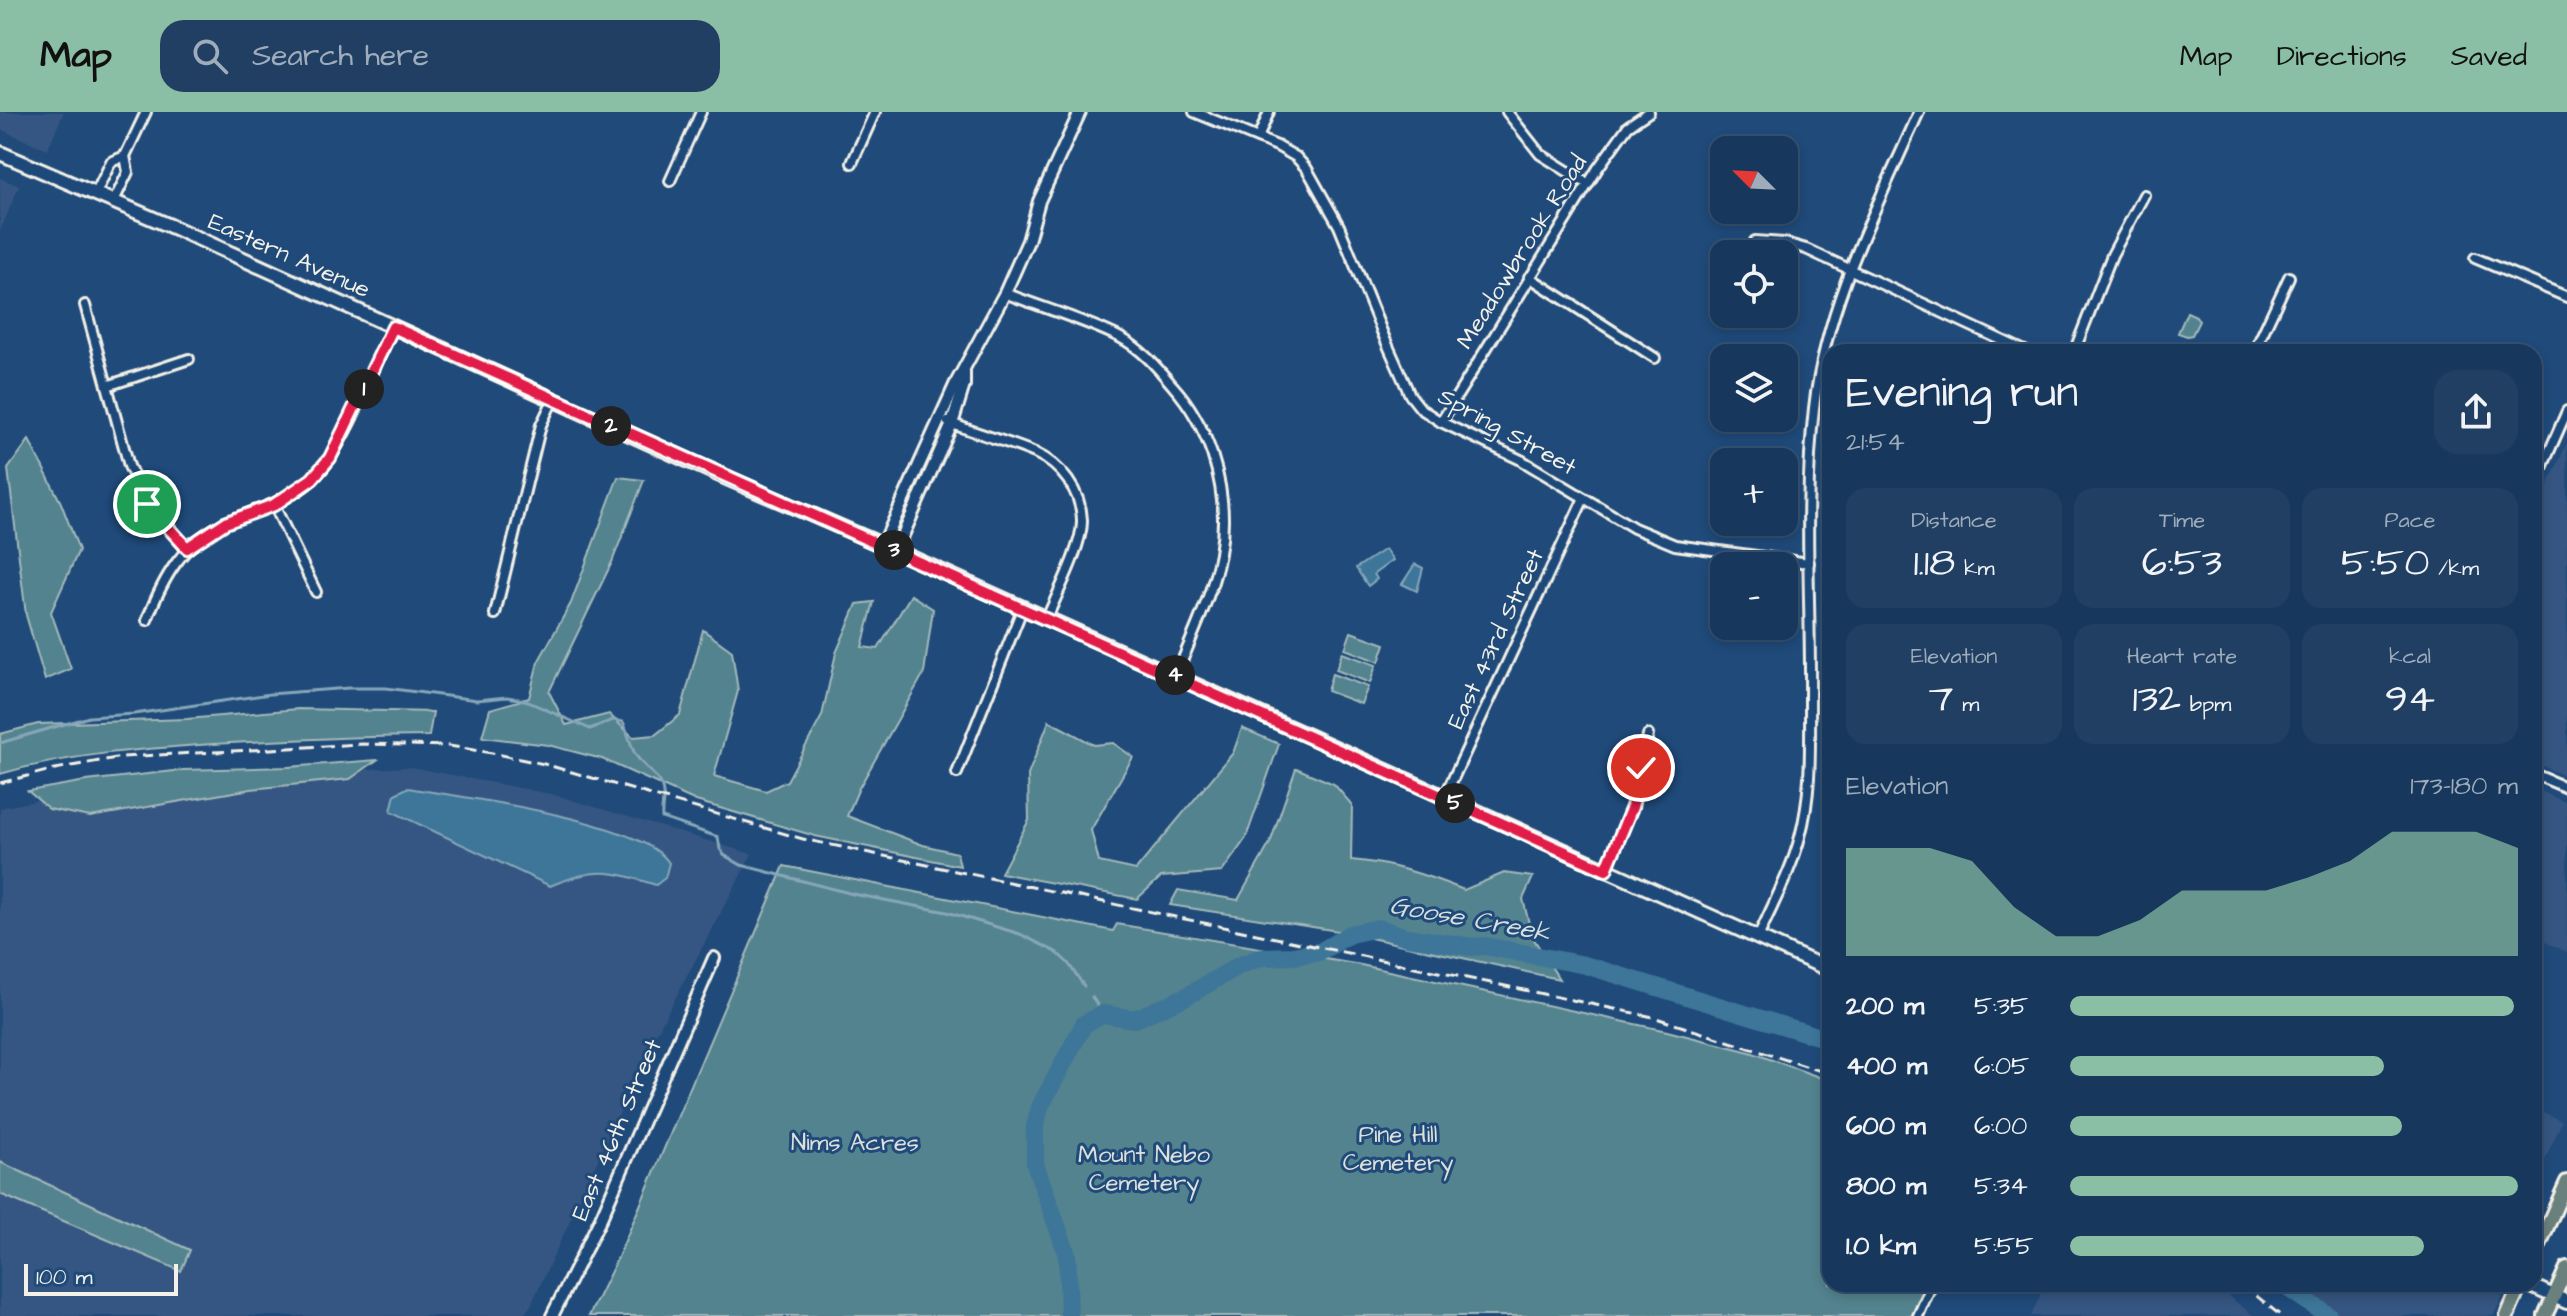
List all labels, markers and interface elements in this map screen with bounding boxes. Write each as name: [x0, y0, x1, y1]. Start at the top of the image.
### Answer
search box: [160, 20, 720, 92]
text: Map: [40, 30, 112, 82]
icon: search: [188, 34, 232, 78]
text: Search here: [252, 35, 429, 77]
text: Map: [2180, 37, 2233, 76]
text: Directions: [2277, 37, 2407, 76]
text: Saved: [2451, 37, 2527, 76]
north arrow: [1710, 136, 1798, 224]
map controls: [1710, 136, 1798, 640]
street label: Meadowbrook Road: [1448, 148, 1596, 356]
street label: Eastern Avenue: [203, 205, 375, 307]
button: locate: [1710, 240, 1798, 328]
button: layers: [1710, 344, 1798, 432]
text: Evening run: [1846, 363, 2078, 424]
pin: 1: [344, 369, 384, 409]
button: share: [2434, 370, 2518, 454]
text: 1: [363, 373, 365, 404]
street label: Spring Street: [1431, 380, 1583, 485]
pin: 2: [591, 406, 631, 446]
text: 2: [605, 410, 617, 441]
text: 21:54: [1846, 424, 1905, 460]
button: +: [1710, 448, 1798, 536]
pin: [113, 470, 181, 538]
icon: arrive: [125, 482, 169, 526]
text: Distance: [1911, 505, 1997, 536]
text: Time: [2159, 505, 2205, 536]
text: Pace: [2384, 505, 2436, 536]
pin: 3: [874, 530, 914, 570]
text: 3: [888, 534, 900, 565]
text: 1.18: [1913, 536, 1955, 591]
text: 6:53: [2142, 536, 2222, 591]
text: 5:50: [2341, 536, 2430, 591]
street label: East 43rd Street: [1439, 543, 1553, 735]
button: −: [1710, 552, 1798, 640]
text: km: [1955, 553, 1995, 584]
text: /km: [2430, 553, 2479, 584]
text: Elevation: [1911, 641, 1997, 672]
text: Heart rate: [2127, 641, 2237, 672]
text: kcal: [2389, 641, 2431, 672]
pin: 4: [1155, 655, 1195, 695]
text: 4: [1168, 659, 1182, 690]
text: 7: [1929, 672, 1953, 727]
text: 132: [2133, 672, 2181, 727]
text: 94: [2385, 672, 2435, 727]
text: m: [1953, 689, 1979, 720]
text: bpm: [2181, 689, 2231, 720]
pin: [1607, 734, 1675, 802]
icon: check: [1619, 746, 1663, 790]
text: Elevation: [1846, 768, 1948, 804]
text: 173–180 m: [2410, 768, 2518, 804]
pin: 5: [1435, 783, 1475, 823]
text: 5: [1447, 787, 1463, 818]
water label: Goose Creek: [1387, 887, 1554, 951]
text: 200 m: [1846, 988, 1924, 1024]
text: 5:35: [1974, 988, 2028, 1024]
street label: East 46th Street: [563, 1034, 671, 1226]
text: 400 m: [1846, 1048, 1927, 1084]
text: 6:05: [1974, 1048, 2029, 1084]
text: 600 m: [1846, 1108, 1926, 1144]
text: 6:00: [1974, 1108, 2027, 1144]
park label: Pine Hill Cemetery: [1343, 1118, 1453, 1181]
park label: Nims Acres: [791, 1126, 919, 1160]
park label: Mount Nebo Cemetery: [1078, 1138, 1210, 1201]
text: 800 m: [1846, 1168, 1926, 1204]
text: 5:34: [1974, 1168, 2028, 1204]
text: 1.0 km: [1846, 1228, 1916, 1264]
text: 5:55: [1974, 1228, 2034, 1264]
scale bar: [24, 1260, 178, 1296]
text: 100 m: [36, 1262, 93, 1293]

